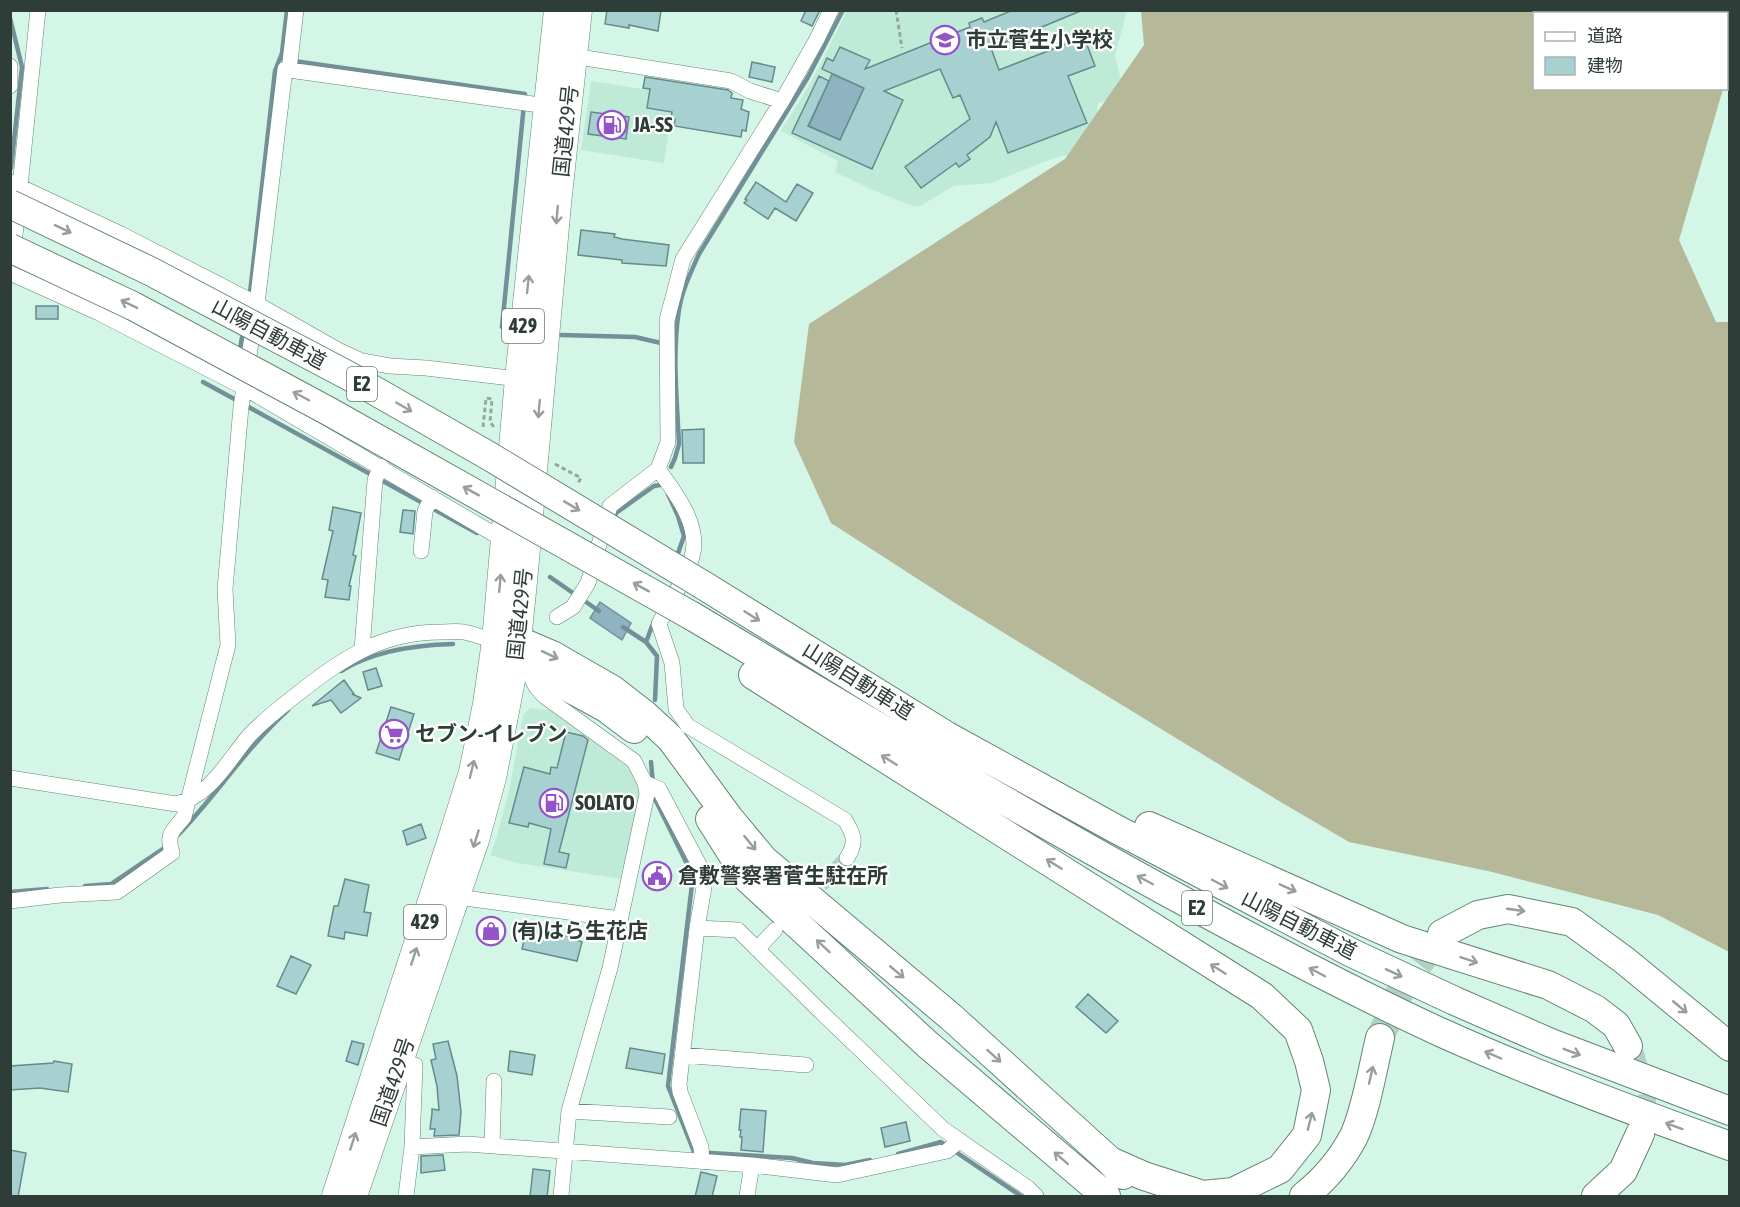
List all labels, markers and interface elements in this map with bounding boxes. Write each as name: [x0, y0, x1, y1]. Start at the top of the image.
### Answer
legend: [1533, 12, 1728, 90]
school or university icon: 市立菅生小学校: [929, 24, 961, 56]
text: 道路: [1587, 25, 1623, 46]
place label: 市立菅生小学校: [966, 27, 1113, 51]
text: 建物: [1587, 55, 1623, 76]
street label: 国道429号: [548, 84, 582, 178]
fuel station icon: JA-SS: [596, 109, 628, 141]
place label: JA-SS: [632, 112, 673, 136]
one-way arrow: [551, 204, 562, 224]
one-way arrow: [54, 224, 72, 236]
one-way arrow: [523, 275, 534, 295]
street label: 山陽自動車道: [208, 293, 331, 373]
one-way arrow: [121, 298, 139, 310]
road number: 429: [502, 309, 544, 343]
road number: E2: [347, 367, 377, 401]
one-way arrow: [293, 390, 311, 401]
one-way arrow: [533, 399, 544, 418]
one-way arrow: [394, 402, 412, 413]
one-way arrow: [463, 485, 480, 497]
one-way arrow: [563, 500, 580, 512]
street label: 国道429号: [502, 567, 536, 661]
one-way arrow: [495, 573, 506, 593]
one-way arrow: [633, 581, 650, 593]
one-way arrow: [743, 610, 760, 622]
street label: 山陽自動車道: [799, 637, 918, 724]
one-way arrow: [541, 649, 559, 661]
supermarket icon: セブン-イレブン: [378, 718, 410, 750]
place label: セブン-イレブン: [415, 721, 567, 745]
one-way arrow: [881, 754, 898, 766]
one-way arrow: [466, 760, 478, 779]
fuel station icon: SOLATO: [538, 787, 570, 819]
place label: SOLATO: [575, 790, 635, 814]
one-way arrow: [470, 829, 481, 848]
one-way arrow: [743, 835, 756, 851]
one-way arrow: [1046, 858, 1063, 870]
public building icon: 倉敷警察署菅生駐在所: [641, 860, 673, 892]
place label: 倉敷警察署菅生駐在所: [678, 863, 888, 887]
one-way arrow: [1136, 874, 1154, 885]
one-way arrow: [1211, 879, 1229, 890]
one-way arrow: [1279, 883, 1297, 895]
street label: 山陽自動車道: [1238, 885, 1361, 963]
road number: E2: [1182, 891, 1212, 925]
road number: 429: [404, 905, 446, 939]
one-way arrow: [1506, 905, 1525, 916]
shop icon: (有)はら生花店: [475, 915, 507, 947]
place label: (有)はら生花店: [512, 918, 648, 942]
one-way arrow: [815, 939, 830, 953]
one-way arrow: [410, 947, 421, 966]
one-way arrow: [1459, 955, 1478, 966]
one-way arrow: [1210, 962, 1227, 975]
one-way arrow: [889, 965, 905, 978]
one-way arrow: [1308, 966, 1326, 977]
one-way arrow: [1384, 967, 1402, 979]
one-way arrow: [1672, 1000, 1687, 1014]
street label: 国道429号: [366, 1034, 418, 1129]
one-way arrow: [1562, 1047, 1581, 1058]
one-way arrow: [1484, 1048, 1502, 1059]
one-way arrow: [987, 1049, 1002, 1063]
one-way arrow: [1366, 1066, 1378, 1085]
one-way arrow: [1305, 1111, 1317, 1130]
one-way arrow: [1665, 1120, 1684, 1131]
one-way arrow: [349, 1132, 360, 1151]
one-way arrow: [1053, 1152, 1069, 1165]

